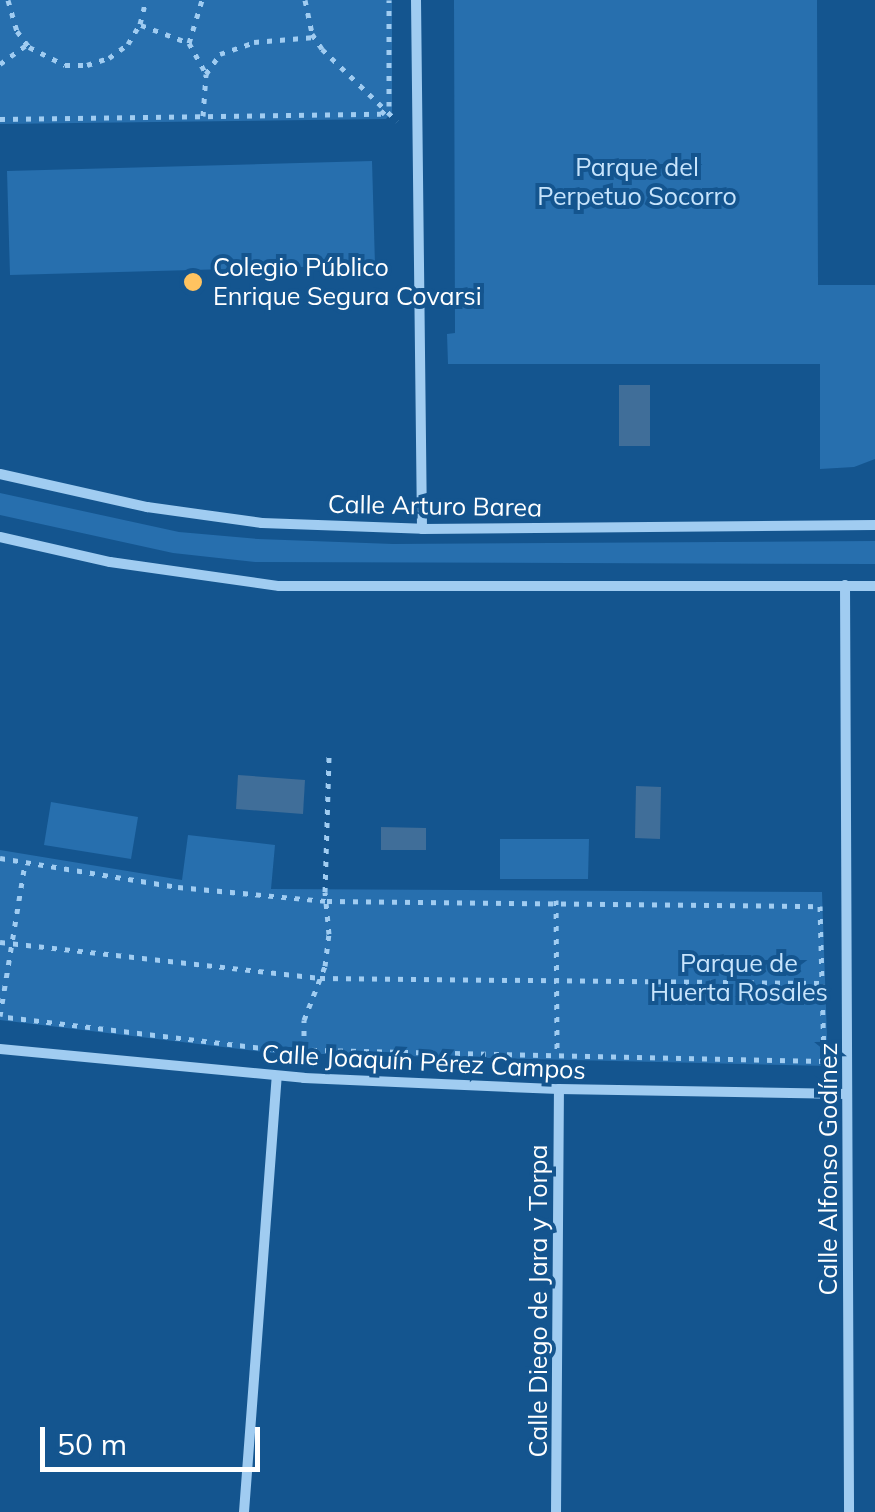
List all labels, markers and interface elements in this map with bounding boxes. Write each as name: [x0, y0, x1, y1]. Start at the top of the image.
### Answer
park label: Parque del Perpetuo Socorro: [537, 153, 737, 212]
place label: Colegio Público Enrique Segura Covarsi: [213, 253, 482, 312]
marker: Colegio Público Enrique Segura Covarsi: [182, 271, 204, 293]
street label: Calle Arturo Barea: [328, 489, 542, 523]
park label: Parque de Huerta Rosales: [650, 949, 828, 1008]
street label: Calle Joaquín Pérez Campos: [261, 1039, 587, 1085]
street label: Calle Alfonso Godínez: [813, 1043, 843, 1295]
street label: Calle Diego de Jara y Torpa: [523, 1145, 553, 1457]
scale bar: [45, 1407, 265, 1469]
text: 50 m: [57, 1425, 127, 1463]

